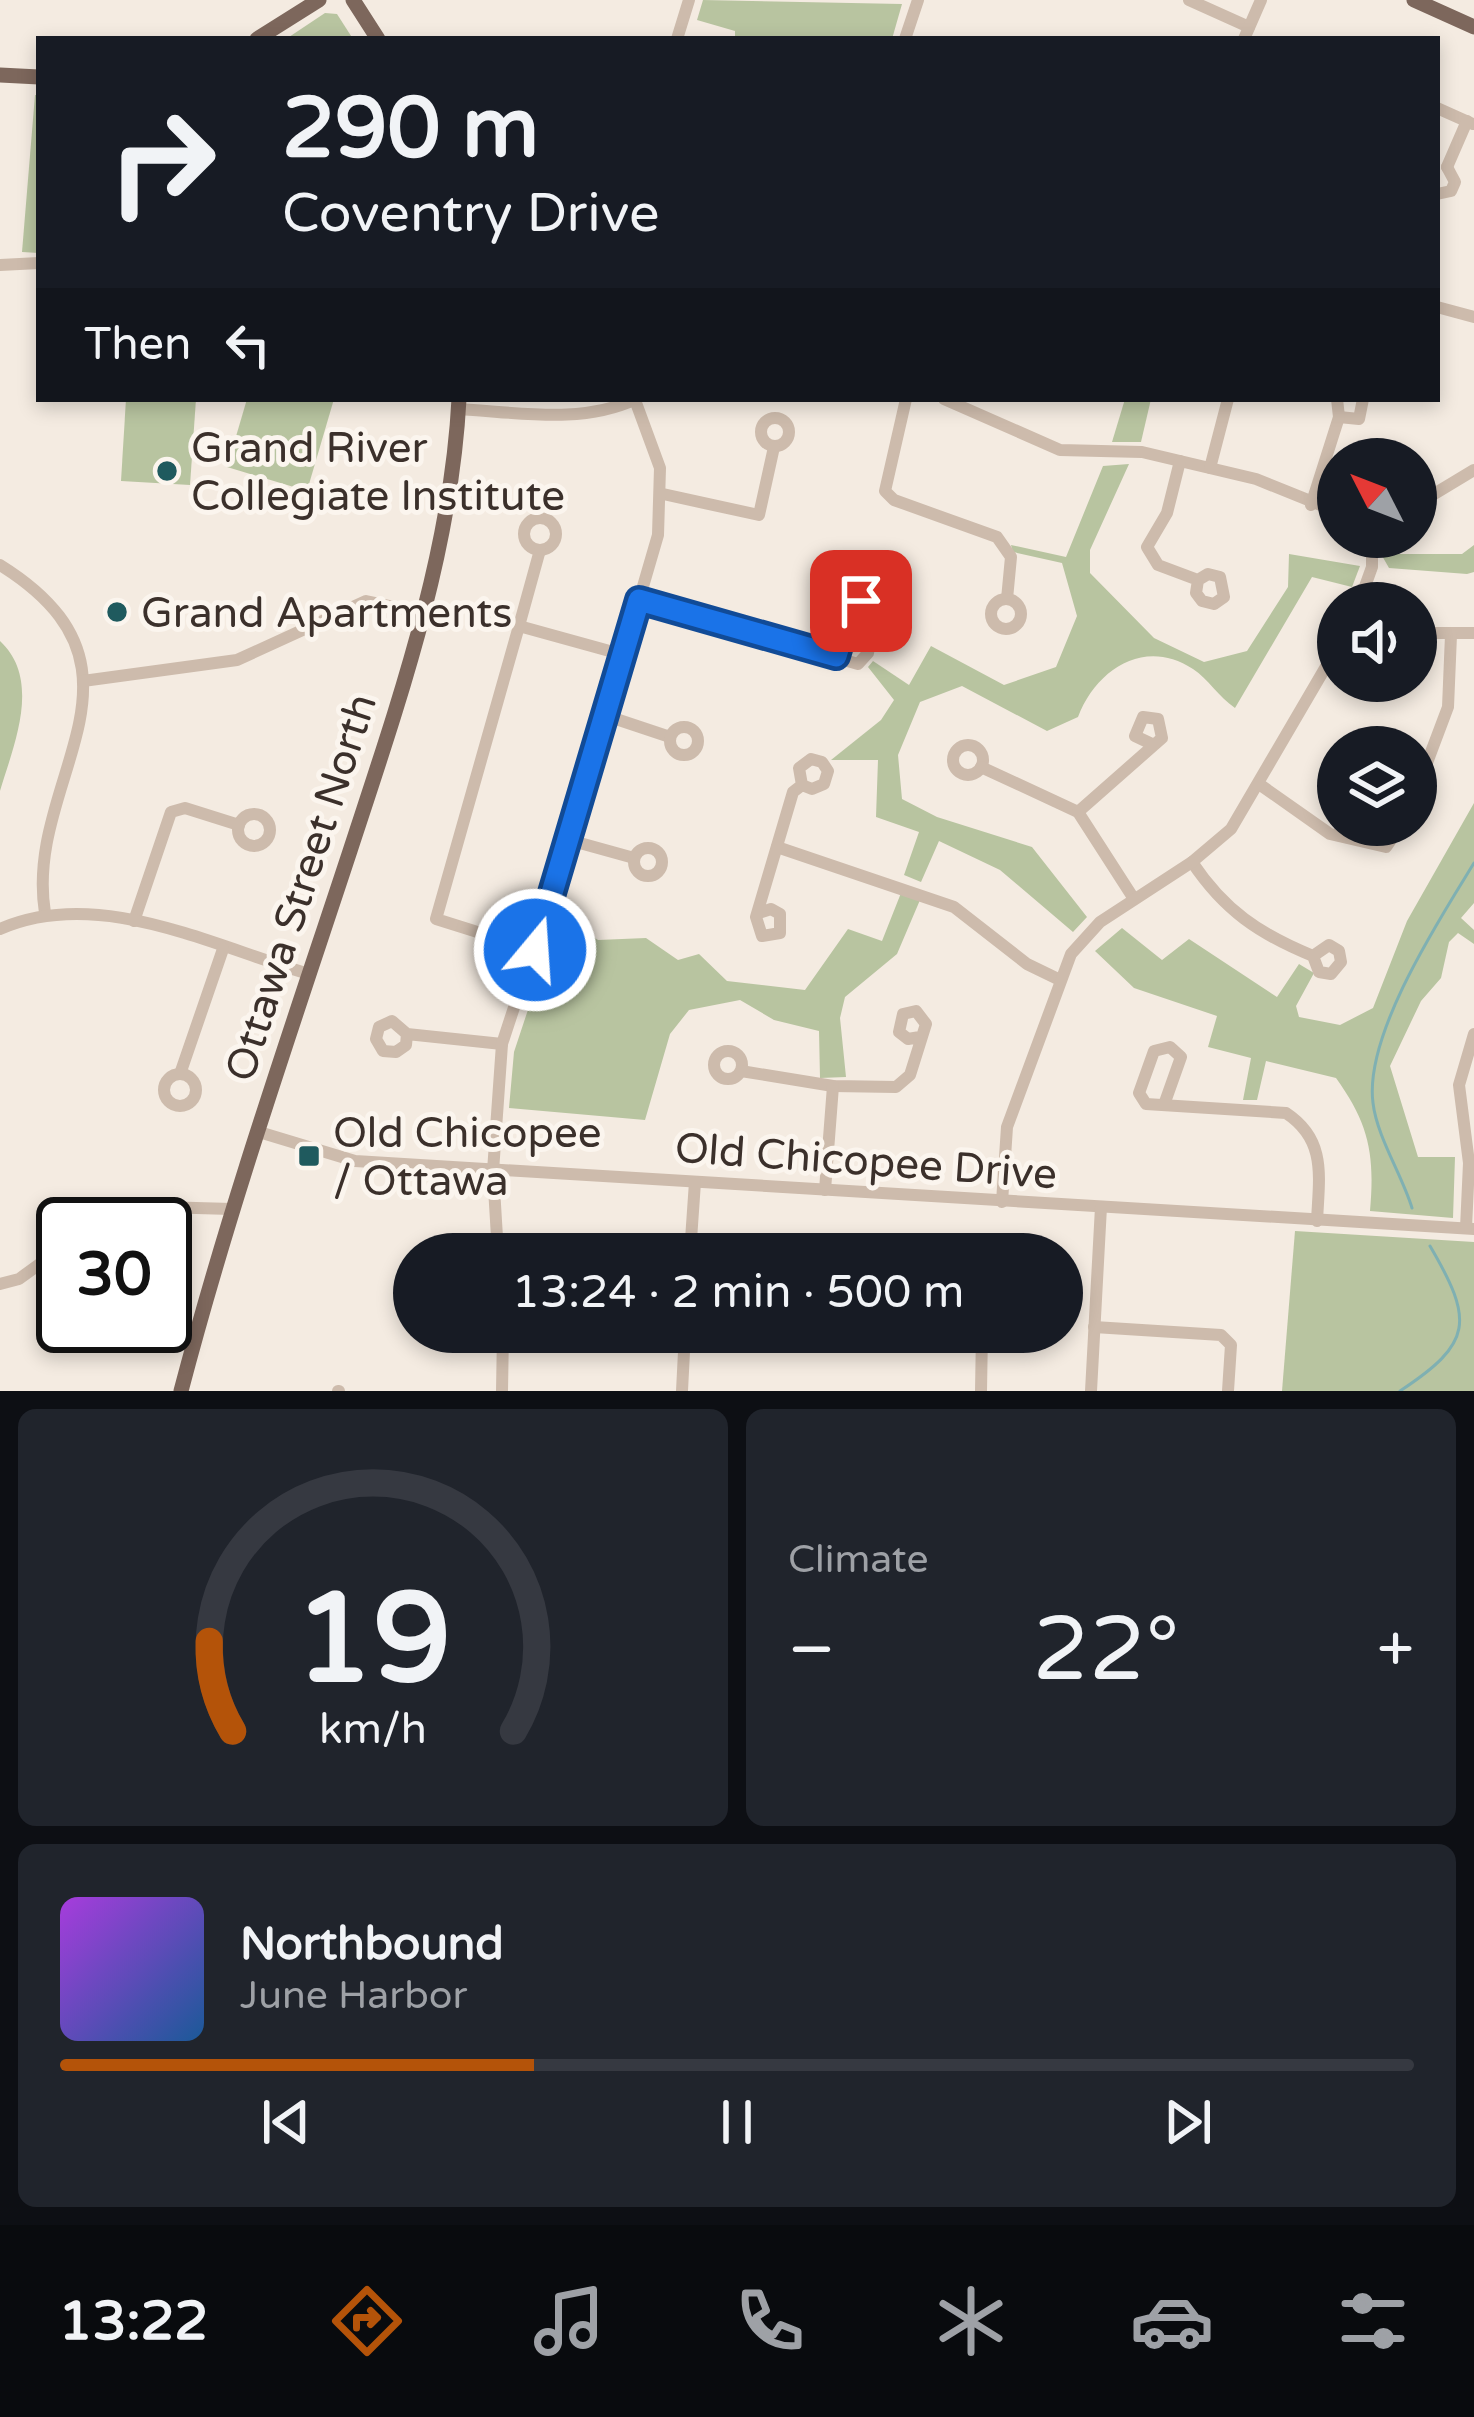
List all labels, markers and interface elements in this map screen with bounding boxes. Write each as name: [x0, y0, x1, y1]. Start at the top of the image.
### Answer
text: 290 m: [282, 79, 539, 180]
icon: right: [84, 84, 240, 240]
text: Coventry Drive: [282, 181, 660, 246]
icon: left: [215, 312, 281, 378]
text: Then: [84, 318, 191, 372]
place label: Grand River Collegiate Institute: [191, 423, 565, 522]
north arrow: [1317, 438, 1437, 558]
map controls: [1317, 438, 1437, 846]
marker: Grand River Collegiate Institute: [154, 458, 180, 484]
pin: [810, 550, 912, 652]
icon: arrive: [828, 568, 894, 634]
button: sound: [1317, 582, 1437, 702]
place label: Grand Apartments: [141, 588, 512, 639]
marker: Grand Apartments: [104, 599, 130, 625]
street label: Ottawa Street North: [215, 687, 388, 1088]
button: layers: [1317, 726, 1437, 846]
position arrow: [472, 887, 598, 1013]
place label: Old Chicopee / Ottawa: [333, 1108, 602, 1207]
street label: Old Chicopee Drive: [673, 1123, 1059, 1200]
marker: Old Chicopee / Ottawa: [296, 1143, 322, 1169]
speed limit sign: 30: [36, 1197, 192, 1353]
text: 13:24 · 2 min · 500 m: [512, 1266, 964, 1320]
text: Climate: [788, 1536, 928, 1583]
text: 19: [295, 1565, 451, 1716]
text: 22°: [1032, 1596, 1179, 1705]
text: −: [788, 1610, 835, 1690]
text: +: [1377, 1610, 1414, 1690]
text: km/h: [319, 1703, 427, 1754]
text: Northbound: [240, 1918, 504, 1972]
text: June Harbor: [240, 1972, 467, 2019]
icon: previous: [253, 2089, 319, 2155]
icon: pause: [704, 2089, 770, 2155]
icon: next: [1155, 2089, 1221, 2155]
icon: directions: [325, 2279, 409, 2363]
icon: music: [527, 2279, 611, 2363]
icon: phone: [728, 2279, 812, 2363]
icon: climate: [929, 2279, 1013, 2363]
icon: car: [1130, 2279, 1214, 2363]
icon: filters: [1331, 2279, 1415, 2363]
text: 13:22: [59, 2289, 208, 2354]

